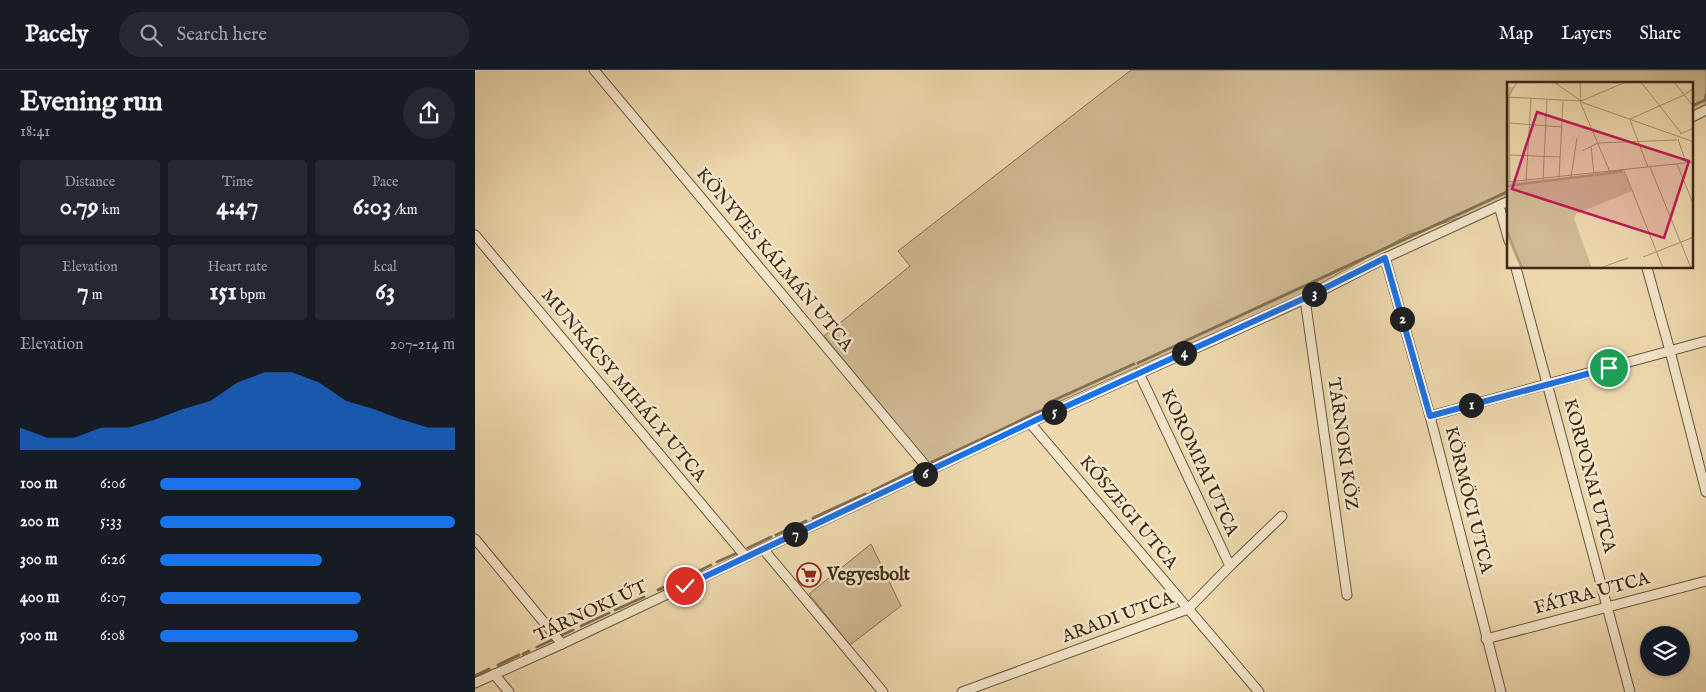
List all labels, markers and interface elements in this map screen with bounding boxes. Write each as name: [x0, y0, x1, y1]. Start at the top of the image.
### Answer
search box: [119, 12, 469, 57]
text: Pacely: [25, 19, 89, 50]
icon: search: [137, 21, 165, 49]
text: Search here: [177, 23, 267, 47]
text: Map: [1499, 23, 1533, 46]
text: Layers: [1561, 23, 1612, 46]
text: Share: [1640, 23, 1681, 46]
inset map: [1507, 82, 1693, 269]
text: Evening run: [20, 85, 163, 120]
button: share: [403, 87, 455, 139]
text: 18:41: [20, 122, 50, 142]
street label: KÖNYVES KÁLMÁN UTCA: [690, 162, 860, 357]
text: Distance: [65, 173, 115, 191]
text: Time: [222, 173, 253, 191]
text: Pace: [372, 173, 398, 191]
text: 0.79: [60, 191, 99, 223]
text: 4:47: [216, 191, 259, 223]
text: 6:03: [353, 191, 391, 223]
text: km: [99, 201, 120, 219]
text: /km: [391, 201, 418, 219]
text: Elevation: [62, 258, 118, 276]
text: Heart rate: [208, 258, 267, 276]
text: kcal: [373, 258, 397, 276]
text: 7: [77, 276, 89, 308]
text: 151: [209, 276, 237, 308]
text: 63: [375, 276, 395, 308]
pin: 3: [1301, 282, 1327, 306]
street label: MUNKÁCSY MIHÁLY UTCA: [535, 283, 713, 488]
text: 3: [1312, 285, 1317, 303]
text: m: [89, 286, 103, 304]
text: bpm: [237, 286, 266, 304]
pin: 2: [1389, 306, 1415, 332]
text: 2: [1399, 310, 1406, 328]
text: Elevation: [20, 335, 83, 355]
text: 207–214 m: [390, 335, 455, 355]
pin: 4: [1171, 340, 1197, 366]
text: 4: [1181, 344, 1188, 362]
pin: [1588, 347, 1630, 389]
icon: arrive: [1595, 354, 1623, 382]
street label: TÁRNOKI KÖZ: [1321, 376, 1365, 512]
street label: KOROMPAI UTCA: [1155, 386, 1244, 541]
pin: 1: [1459, 392, 1483, 418]
text: 1: [1469, 396, 1474, 414]
street label: KORPONAI UTCA: [1557, 396, 1621, 556]
pin: 5: [1041, 400, 1067, 424]
text: 5: [1052, 403, 1057, 421]
street label: KÖRMÖCI UTCA: [1439, 424, 1499, 577]
street label: KŐSZEGI UTCA: [1074, 450, 1184, 575]
pin: 6: [913, 462, 937, 486]
text: 6: [923, 465, 928, 483]
text: 100 m: [20, 474, 57, 494]
text: 6:06: [100, 474, 126, 494]
text: 200 m: [20, 512, 59, 532]
text: 5:33: [100, 512, 122, 532]
pin: 7: [783, 522, 807, 546]
text: 7: [792, 525, 799, 543]
text: 300 m: [20, 550, 58, 570]
text: 6:26: [100, 550, 125, 570]
supermarket icon: Vegyesbolt: [796, 562, 822, 588]
place label: Vegyesbolt: [826, 564, 911, 587]
pin: [664, 565, 706, 607]
street label: FÁTRA UTCA: [1531, 565, 1653, 620]
icon: check: [671, 572, 699, 600]
street label: TÁRNOKI ÚT: [530, 574, 651, 648]
street label: ARADI UTCA: [1058, 587, 1178, 649]
text: 400 m: [20, 588, 59, 608]
text: 6:07: [100, 588, 126, 608]
text: 500 m: [20, 626, 57, 646]
text: 6:08: [100, 626, 125, 646]
map controls: [1640, 626, 1690, 676]
button: layers: [1640, 626, 1690, 676]

